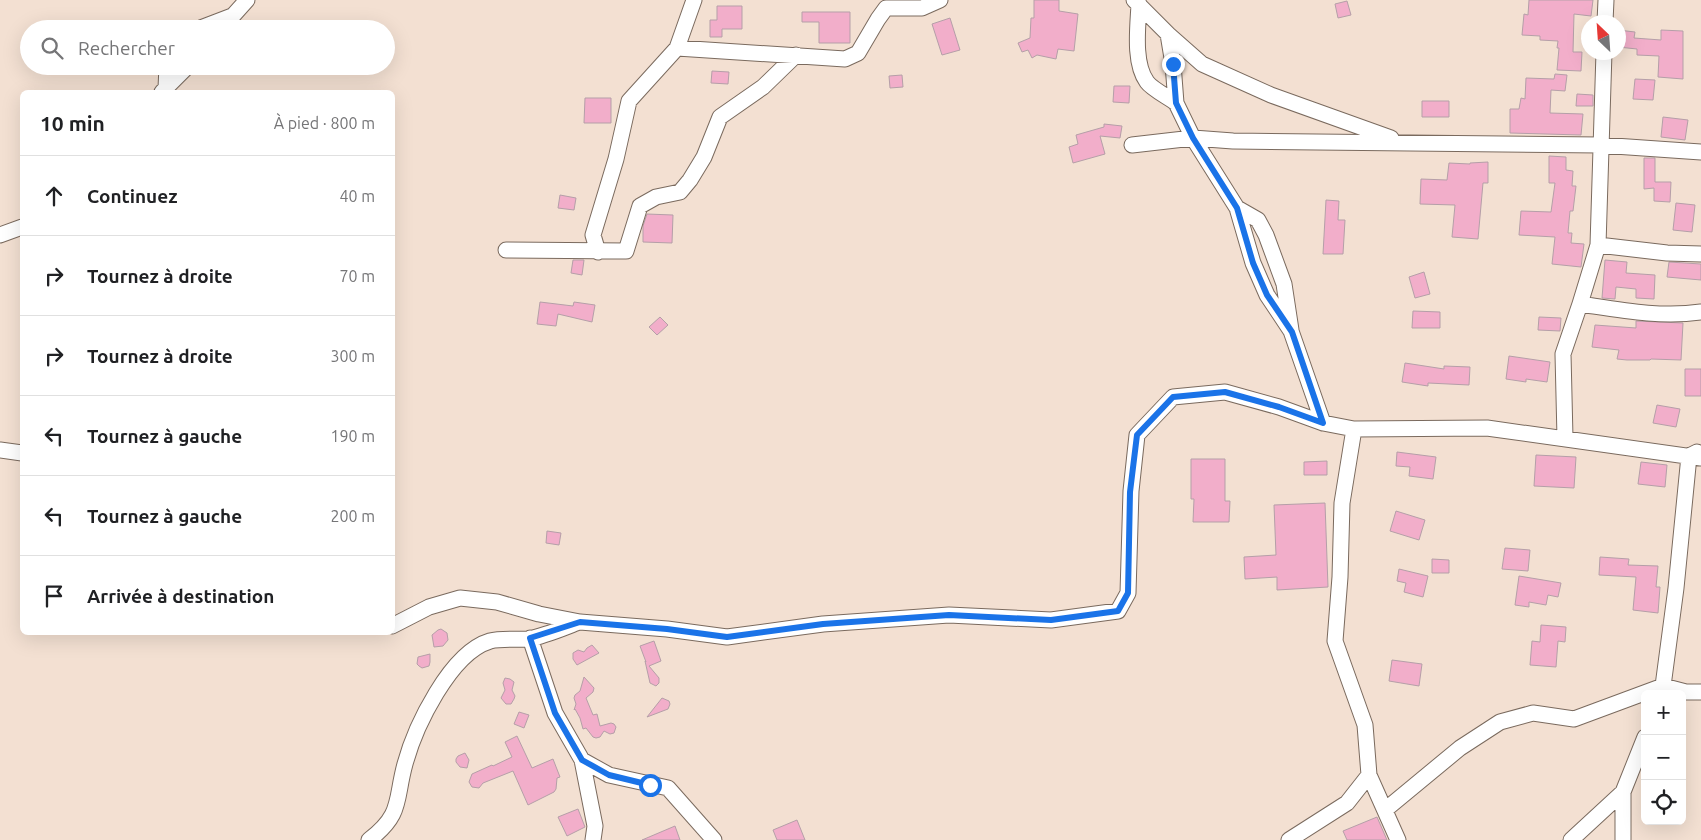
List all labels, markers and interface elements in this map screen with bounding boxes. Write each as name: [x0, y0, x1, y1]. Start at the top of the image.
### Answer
north arrow: [1581, 15, 1626, 60]
search box: [20, 20, 395, 75]
icon: search: [38, 34, 66, 62]
text: Rechercher: [78, 37, 175, 59]
route end: [1162, 53, 1185, 76]
text: 10 min: [40, 111, 105, 135]
text: À pied · 800 m: [274, 114, 375, 132]
icon: ahead: [40, 182, 68, 210]
text: Continuez: [87, 185, 177, 207]
text: 40 m: [339, 187, 375, 205]
icon: right: [40, 262, 68, 290]
text: Tournez à droite: [87, 265, 233, 287]
text: 70 m: [339, 267, 375, 285]
icon: right: [40, 342, 68, 370]
text: Tournez à droite: [87, 345, 233, 367]
text: 300 m: [330, 347, 375, 365]
icon: left: [40, 422, 68, 450]
text: Tournez à gauche: [87, 425, 242, 447]
text: 190 m: [330, 427, 375, 445]
icon: left: [40, 502, 68, 530]
text: Tournez à gauche: [87, 505, 242, 527]
text: 200 m: [330, 507, 375, 525]
icon: arrive: [40, 582, 68, 610]
text: Arrivée à destination: [87, 585, 274, 607]
map controls: [1641, 690, 1686, 825]
button: +: [1641, 690, 1686, 735]
button: −: [1641, 735, 1686, 780]
route start: [639, 774, 662, 797]
button: locate: [1641, 780, 1686, 825]

